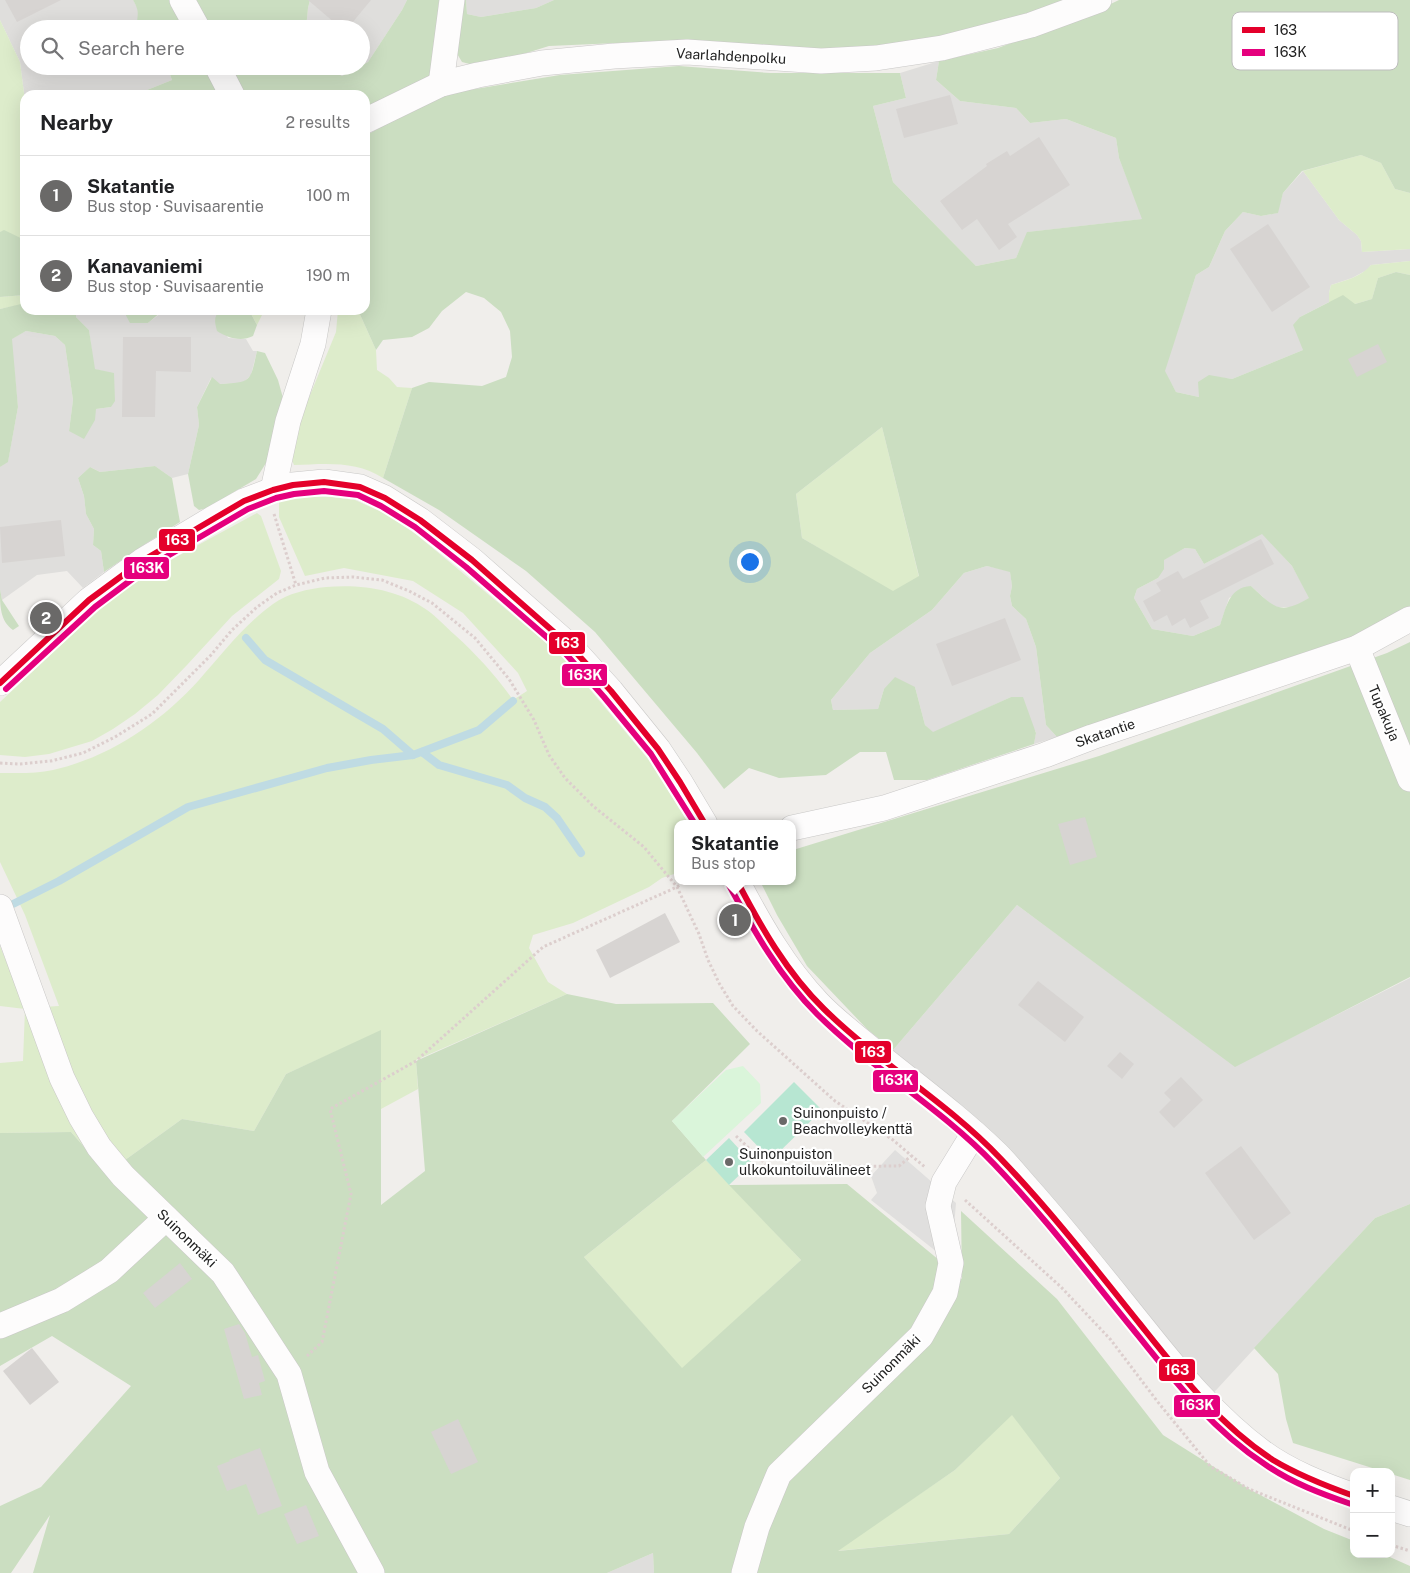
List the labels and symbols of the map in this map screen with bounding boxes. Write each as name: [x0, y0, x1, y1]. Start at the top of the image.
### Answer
legend: [1232, 12, 1398, 70]
text: 163: [1274, 22, 1297, 38]
text: 163K: [1274, 44, 1307, 60]
street label: Vaarlahdenpolku: [675, 45, 787, 67]
line badge: 163: [158, 528, 196, 552]
text: 163: [165, 532, 189, 548]
your location: [737, 549, 763, 575]
line badge: 163K: [123, 556, 170, 580]
text: 163K: [130, 560, 164, 576]
pin: 2: [30, 599, 62, 637]
line badge: 163: [548, 631, 586, 655]
text: 163: [555, 635, 579, 651]
line badge: 163K: [561, 663, 608, 687]
text: 163K: [568, 667, 602, 683]
street label: Tupakuja: [1365, 683, 1403, 743]
street label: Skatantie: [1073, 715, 1137, 751]
pin: 1: [719, 901, 751, 939]
line badge: 163: [854, 1040, 892, 1064]
text: 163: [861, 1044, 885, 1060]
line badge: 163K: [872, 1069, 919, 1093]
text: 163K: [879, 1072, 913, 1088]
place label: Suinonpuisto / Beachvolleykenttä: [793, 1105, 913, 1137]
marker: Suinonpuisto / Beachvolleykenttä: [777, 1115, 789, 1127]
place label: Suinonpuiston ulkokuntoiluvälineet: [739, 1146, 871, 1178]
marker: Suinonpuiston ulkokuntoiluvälineet: [723, 1156, 735, 1168]
street label: Suinonmäki: [154, 1206, 220, 1270]
street label: Suinonmäki: [858, 1331, 924, 1397]
line badge: 163: [1158, 1358, 1196, 1382]
text: 163: [1165, 1362, 1189, 1378]
line badge: 163K: [1173, 1394, 1221, 1418]
text: 163K: [1180, 1397, 1214, 1413]

